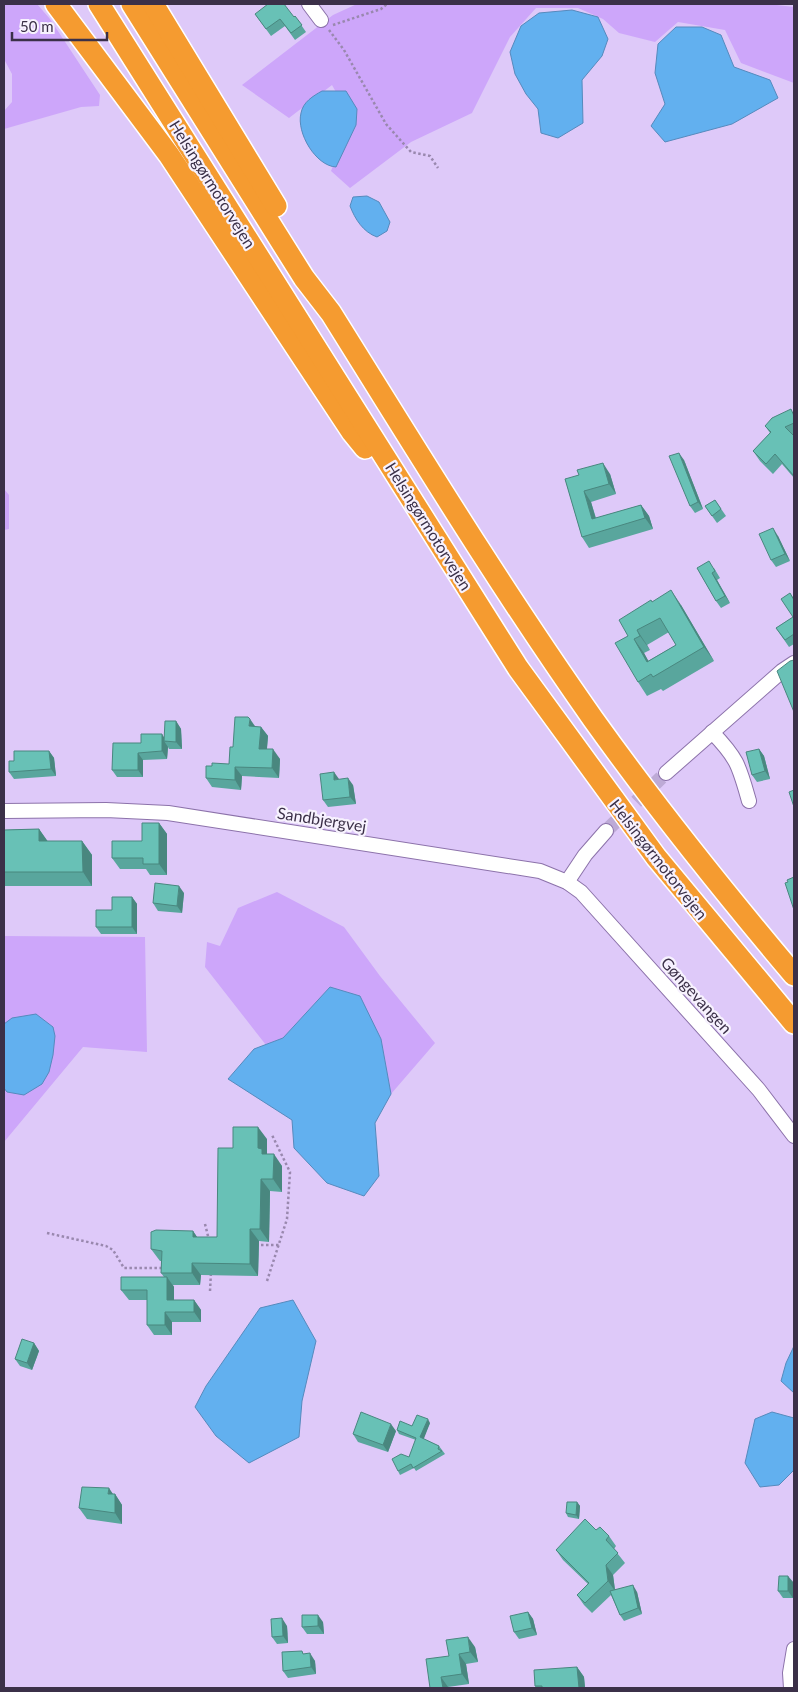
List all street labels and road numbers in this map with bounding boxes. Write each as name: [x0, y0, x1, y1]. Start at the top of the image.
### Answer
street label: Helsingørmotorvejen: [166, 116, 260, 252]
street label: Helsingørmotorvejen: [382, 458, 476, 594]
street label: Helsingørmotorvejen: [606, 795, 712, 923]
street label: Sandbjergvej: [276, 803, 368, 835]
street label: Gøngevangen: [658, 953, 736, 1037]

